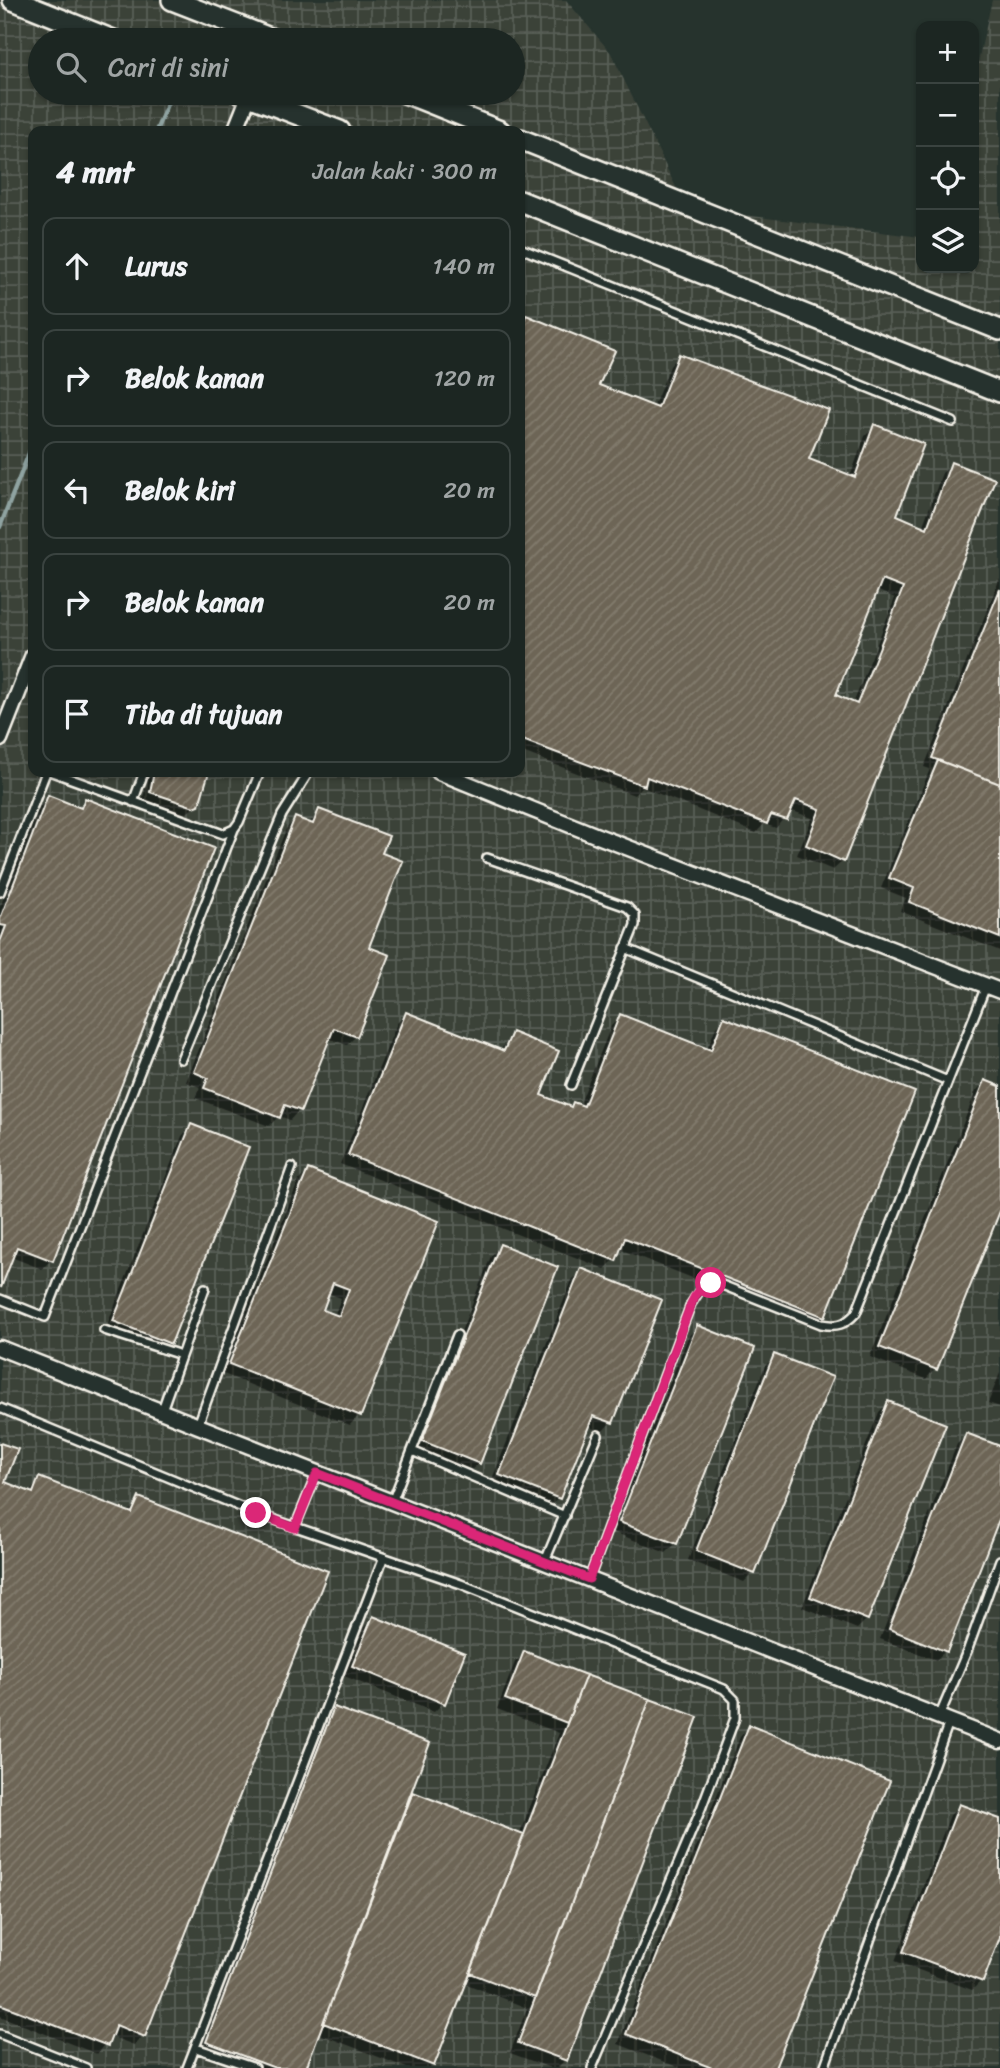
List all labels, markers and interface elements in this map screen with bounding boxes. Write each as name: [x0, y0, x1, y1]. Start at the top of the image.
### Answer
map controls: [916, 21, 979, 273]
button: +: [916, 21, 979, 84]
search box: [28, 28, 525, 105]
text: Cari di sini: [108, 44, 229, 90]
icon: search: [52, 48, 90, 86]
button: −: [916, 84, 979, 147]
text: 4 mnt: [56, 145, 134, 199]
button: locate: [916, 147, 979, 210]
text: Jalan kaki · 300 m: [312, 151, 497, 192]
button: layers: [916, 210, 979, 273]
text: Lurus: [125, 243, 188, 289]
text: 140 m: [433, 246, 495, 287]
icon: ahead: [58, 247, 96, 285]
text: Belok kanan: [125, 355, 264, 401]
text: 120 m: [434, 358, 495, 399]
icon: right: [58, 359, 96, 397]
text: Belok kiri: [125, 467, 235, 513]
text: 20 m: [444, 470, 495, 511]
icon: left: [58, 471, 96, 509]
text: Belok kanan: [125, 579, 264, 625]
text: 20 m: [444, 582, 495, 623]
icon: right: [58, 583, 96, 621]
text: Tiba di tujuan: [125, 691, 282, 737]
icon: arrive: [58, 695, 96, 733]
route start: [695, 1267, 726, 1298]
route end: [240, 1497, 271, 1528]

